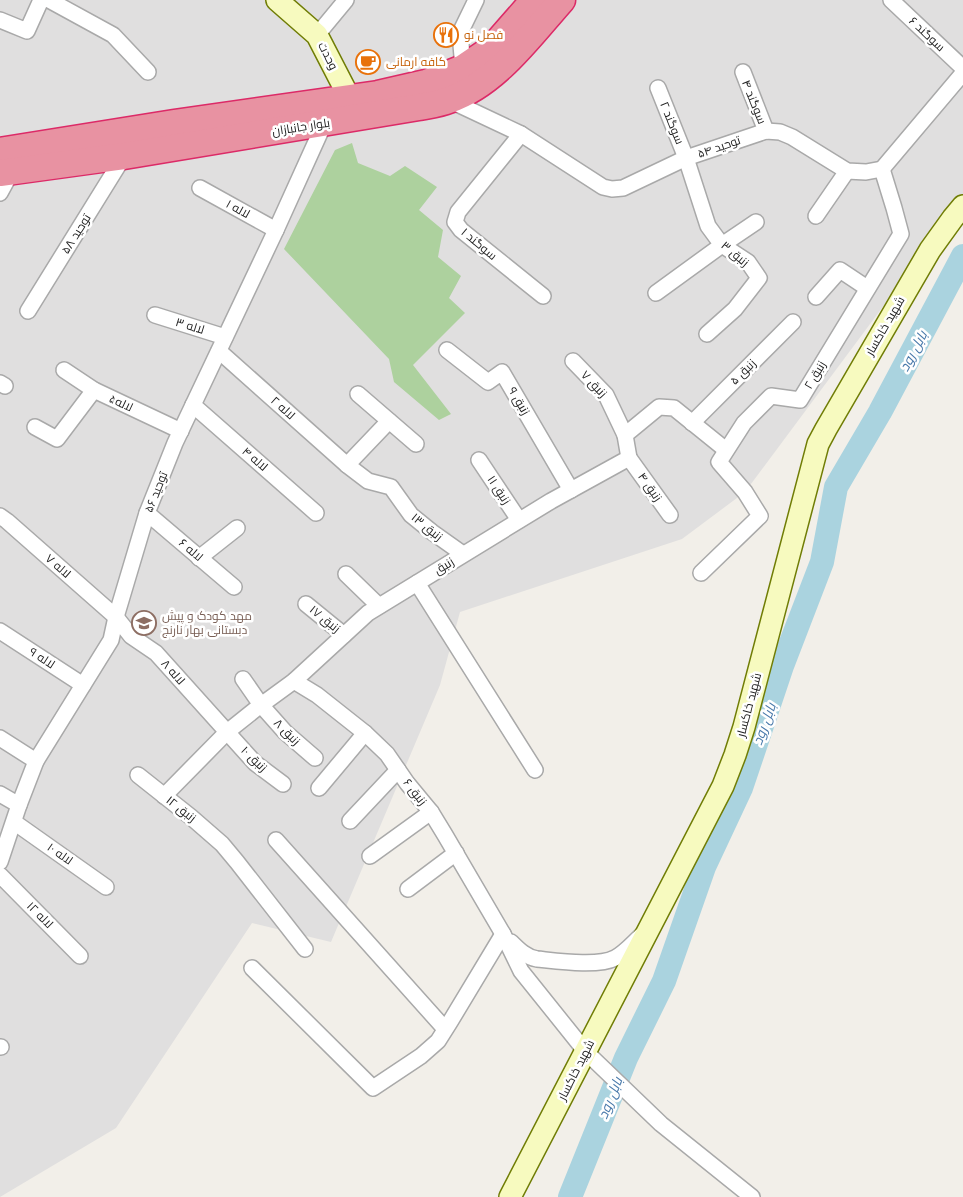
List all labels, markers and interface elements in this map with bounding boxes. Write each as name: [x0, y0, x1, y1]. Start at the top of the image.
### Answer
street label: سوگند ۶: [906, 14, 948, 54]
restaurant icon: فصل نو: [433, 22, 459, 48]
place label: فصل نو: [464, 28, 503, 42]
street label: وحدت: [315, 40, 341, 72]
cafe icon: کافه ارمانی: [355, 49, 381, 75]
place label: کافه ارمانی: [386, 55, 446, 69]
street label: سوگند ۴: [739, 78, 769, 126]
street label: سوگند ۲: [657, 100, 687, 146]
street label: بلوار جانبازان: [271, 116, 331, 138]
street label: توحید ۵۴: [696, 133, 743, 161]
street label: لاله ۱: [224, 197, 252, 221]
street label: توحید ۵۸: [58, 211, 94, 256]
street label: سوگند ۱: [458, 225, 500, 263]
street label: زنبق ۳: [718, 238, 752, 270]
street label: شهید خاکسار: [862, 294, 908, 359]
street label: لاله ۳: [174, 315, 206, 337]
water label: بابل رود: [896, 327, 932, 374]
street label: زنبق ۵: [727, 356, 759, 388]
street label: زنبق ۲: [801, 358, 829, 392]
street label: زنبق ۷: [578, 368, 610, 400]
street label: زنبق ۹: [505, 384, 533, 418]
street label: لاله۵: [107, 391, 135, 415]
street label: لاله ۲: [268, 394, 298, 422]
street label: لاله ۴: [239, 444, 271, 474]
street label: توحید ۵۶: [142, 469, 171, 514]
street label: زنبق ۴: [635, 470, 665, 504]
street label: زنبق ۱۱: [485, 473, 513, 507]
street label: زنبق ۱۳: [409, 510, 445, 544]
street label: لاله ۶: [176, 536, 206, 564]
street label: لاله ۷: [43, 551, 73, 581]
street label: زنبق: [432, 555, 456, 577]
street label: زنبق ۱۷: [307, 602, 343, 636]
place label: مهد کودک و پیش دبستانی بهار نارنج: [162, 609, 252, 638]
school or university icon: مهد کودک و پیش دبستانی بهار نارنج: [131, 610, 157, 636]
street label: لاله ۹: [27, 645, 57, 671]
street label: لاله ۸: [158, 657, 188, 687]
street label: شهید خاکسار: [733, 671, 764, 740]
water label: بابل رود: [749, 700, 780, 747]
street label: زنبق ۸: [271, 716, 303, 748]
street label: زنبق ۱۰: [238, 743, 270, 775]
street label: زنبق ۶: [400, 776, 430, 808]
street label: زنبق ۱۲: [163, 793, 199, 825]
street label: لاله ۱۰: [45, 840, 75, 868]
street label: لاله ۱۲: [24, 899, 56, 931]
street label: شهید خاکسار: [554, 1037, 597, 1103]
water label: بابل رود: [594, 1074, 627, 1121]

